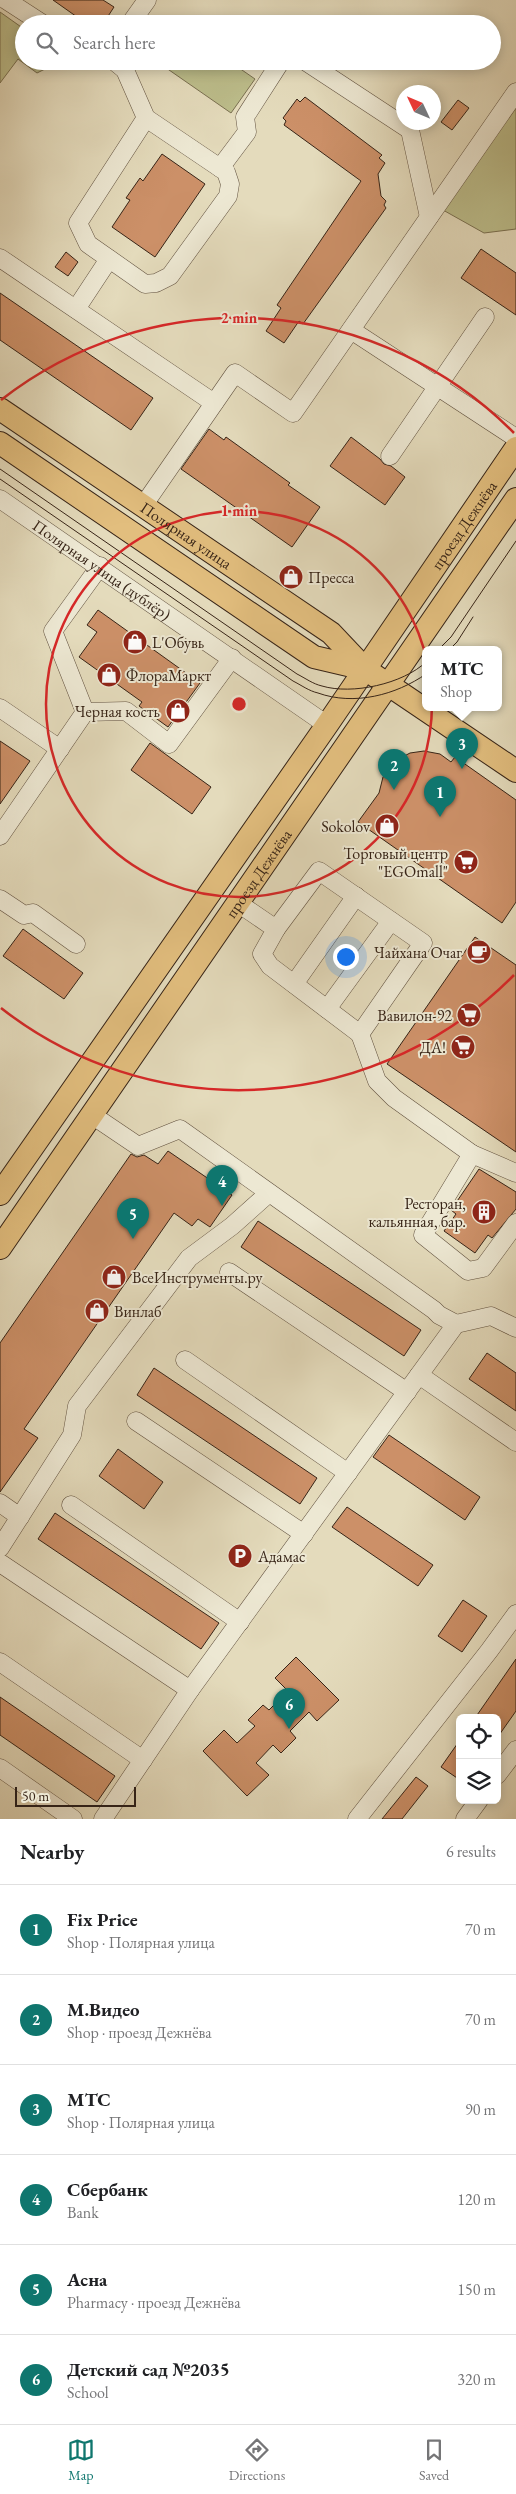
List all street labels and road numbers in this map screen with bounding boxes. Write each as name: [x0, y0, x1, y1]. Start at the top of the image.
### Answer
street label: проезд Дежнёва: [426, 476, 502, 574]
street label: Полярная улица: [136, 497, 237, 574]
street label: Полярная улица (дублёр): [29, 515, 175, 625]
street label: проезд Дежнёва: [221, 825, 297, 922]

